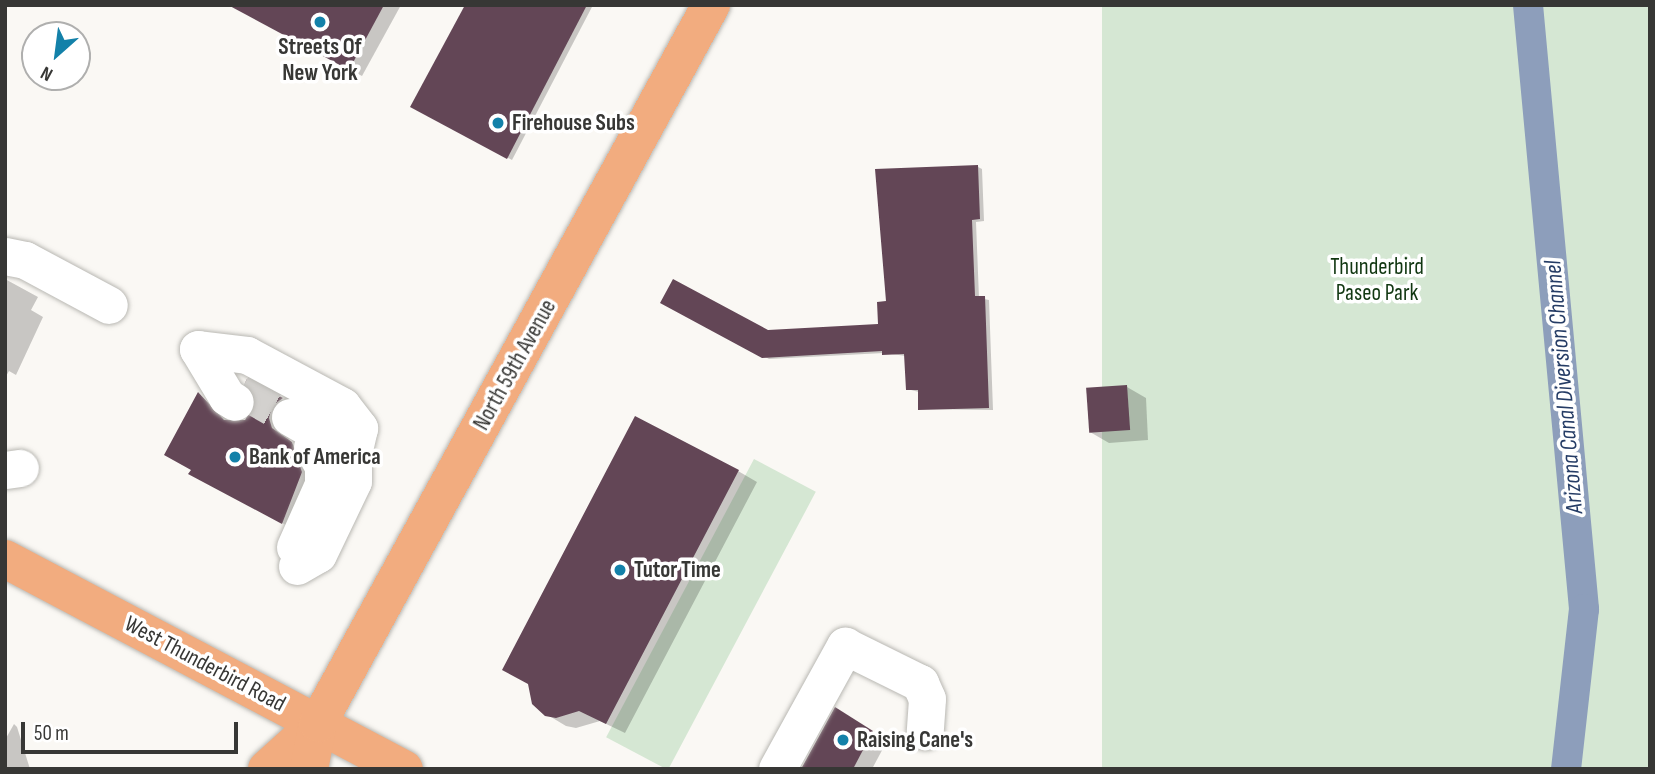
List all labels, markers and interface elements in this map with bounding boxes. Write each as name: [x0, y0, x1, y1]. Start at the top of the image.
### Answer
marker: Streets Of New York: [312, 14, 328, 30]
north arrow: [21, 21, 91, 91]
place label: Streets Of New York: [278, 33, 362, 87]
text: N: [37, 61, 57, 86]
place label: Firehouse Subs: [512, 109, 635, 137]
marker: Firehouse Subs: [490, 115, 506, 131]
park label: Thunderbird Paseo Park: [1330, 253, 1424, 307]
water label: Arizona Canal Diversion Channel: [1539, 259, 1589, 515]
street label: North 59th Avenue: [468, 295, 562, 435]
place label: Bank of America: [249, 443, 381, 471]
marker: Bank of America: [227, 449, 243, 465]
place label: Tutor Time: [634, 556, 721, 584]
marker: Tutor Time: [612, 562, 628, 578]
street label: West Thunderbird Road: [120, 610, 290, 718]
scale bar: [24, 708, 242, 752]
text: 50 m: [34, 721, 69, 746]
place label: Raising Cane's: [857, 726, 973, 754]
marker: Raising Cane's: [835, 732, 851, 748]

